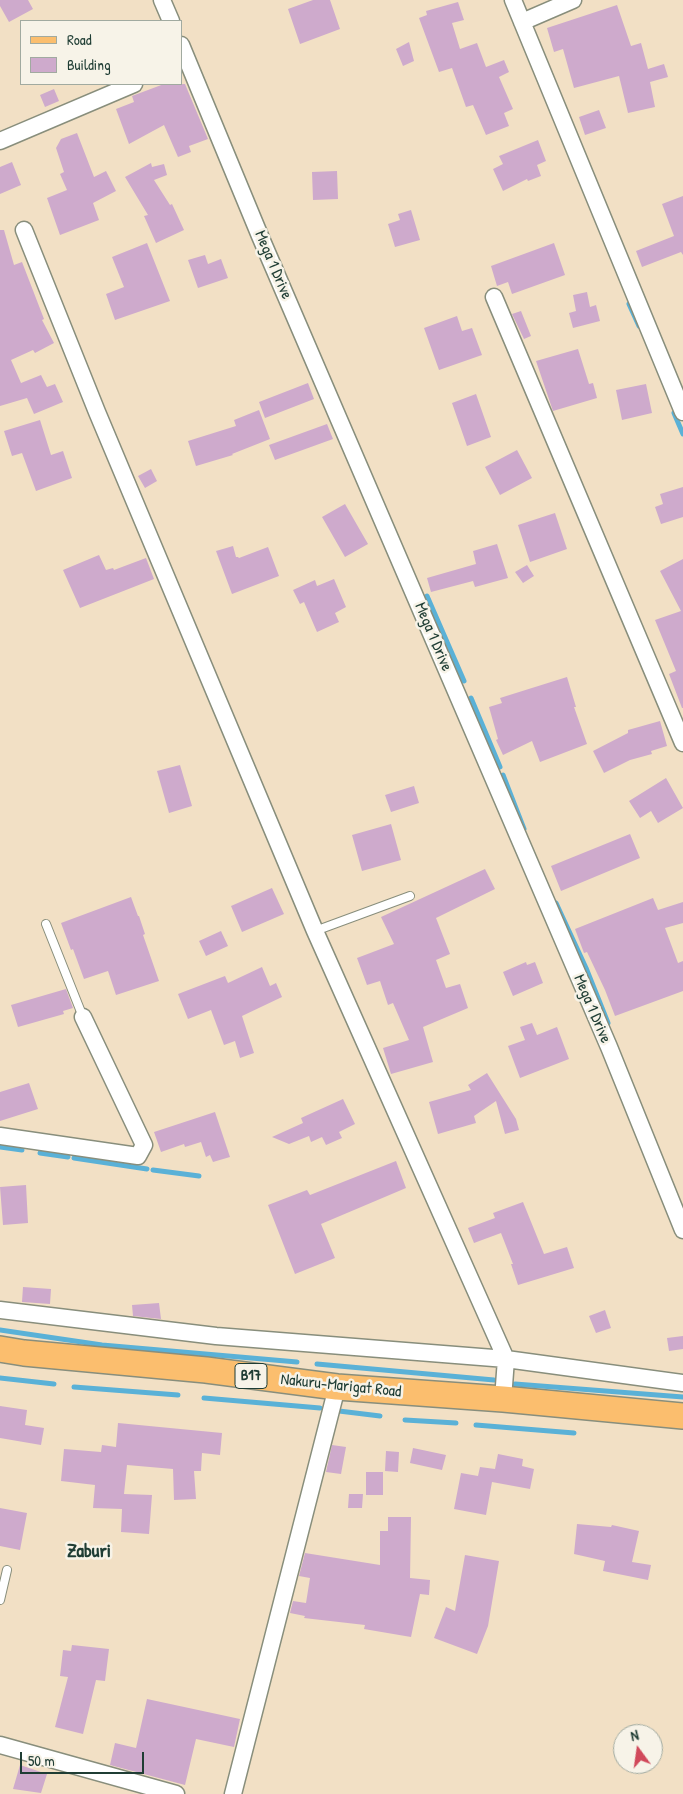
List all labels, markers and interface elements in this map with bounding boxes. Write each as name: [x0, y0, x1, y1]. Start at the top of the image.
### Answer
legend: [20, 20, 182, 85]
text: Road: [67, 29, 92, 50]
text: Building: [67, 54, 111, 75]
street label: Mega 1 Drive: [250, 228, 296, 302]
street label: Mega 1 Drive: [410, 600, 456, 674]
street label: Mega 1 Drive: [569, 972, 615, 1046]
road number: B17: [235, 1364, 267, 1388]
street label: Nakuru-Marigat Road: [280, 1370, 402, 1402]
district label: Zaburi: [67, 1541, 111, 1563]
north arrow: [613, 1724, 663, 1774]
text: N: [629, 1725, 640, 1745]
scale bar: [22, 1742, 146, 1774]
text: 50 m: [28, 1750, 55, 1771]

